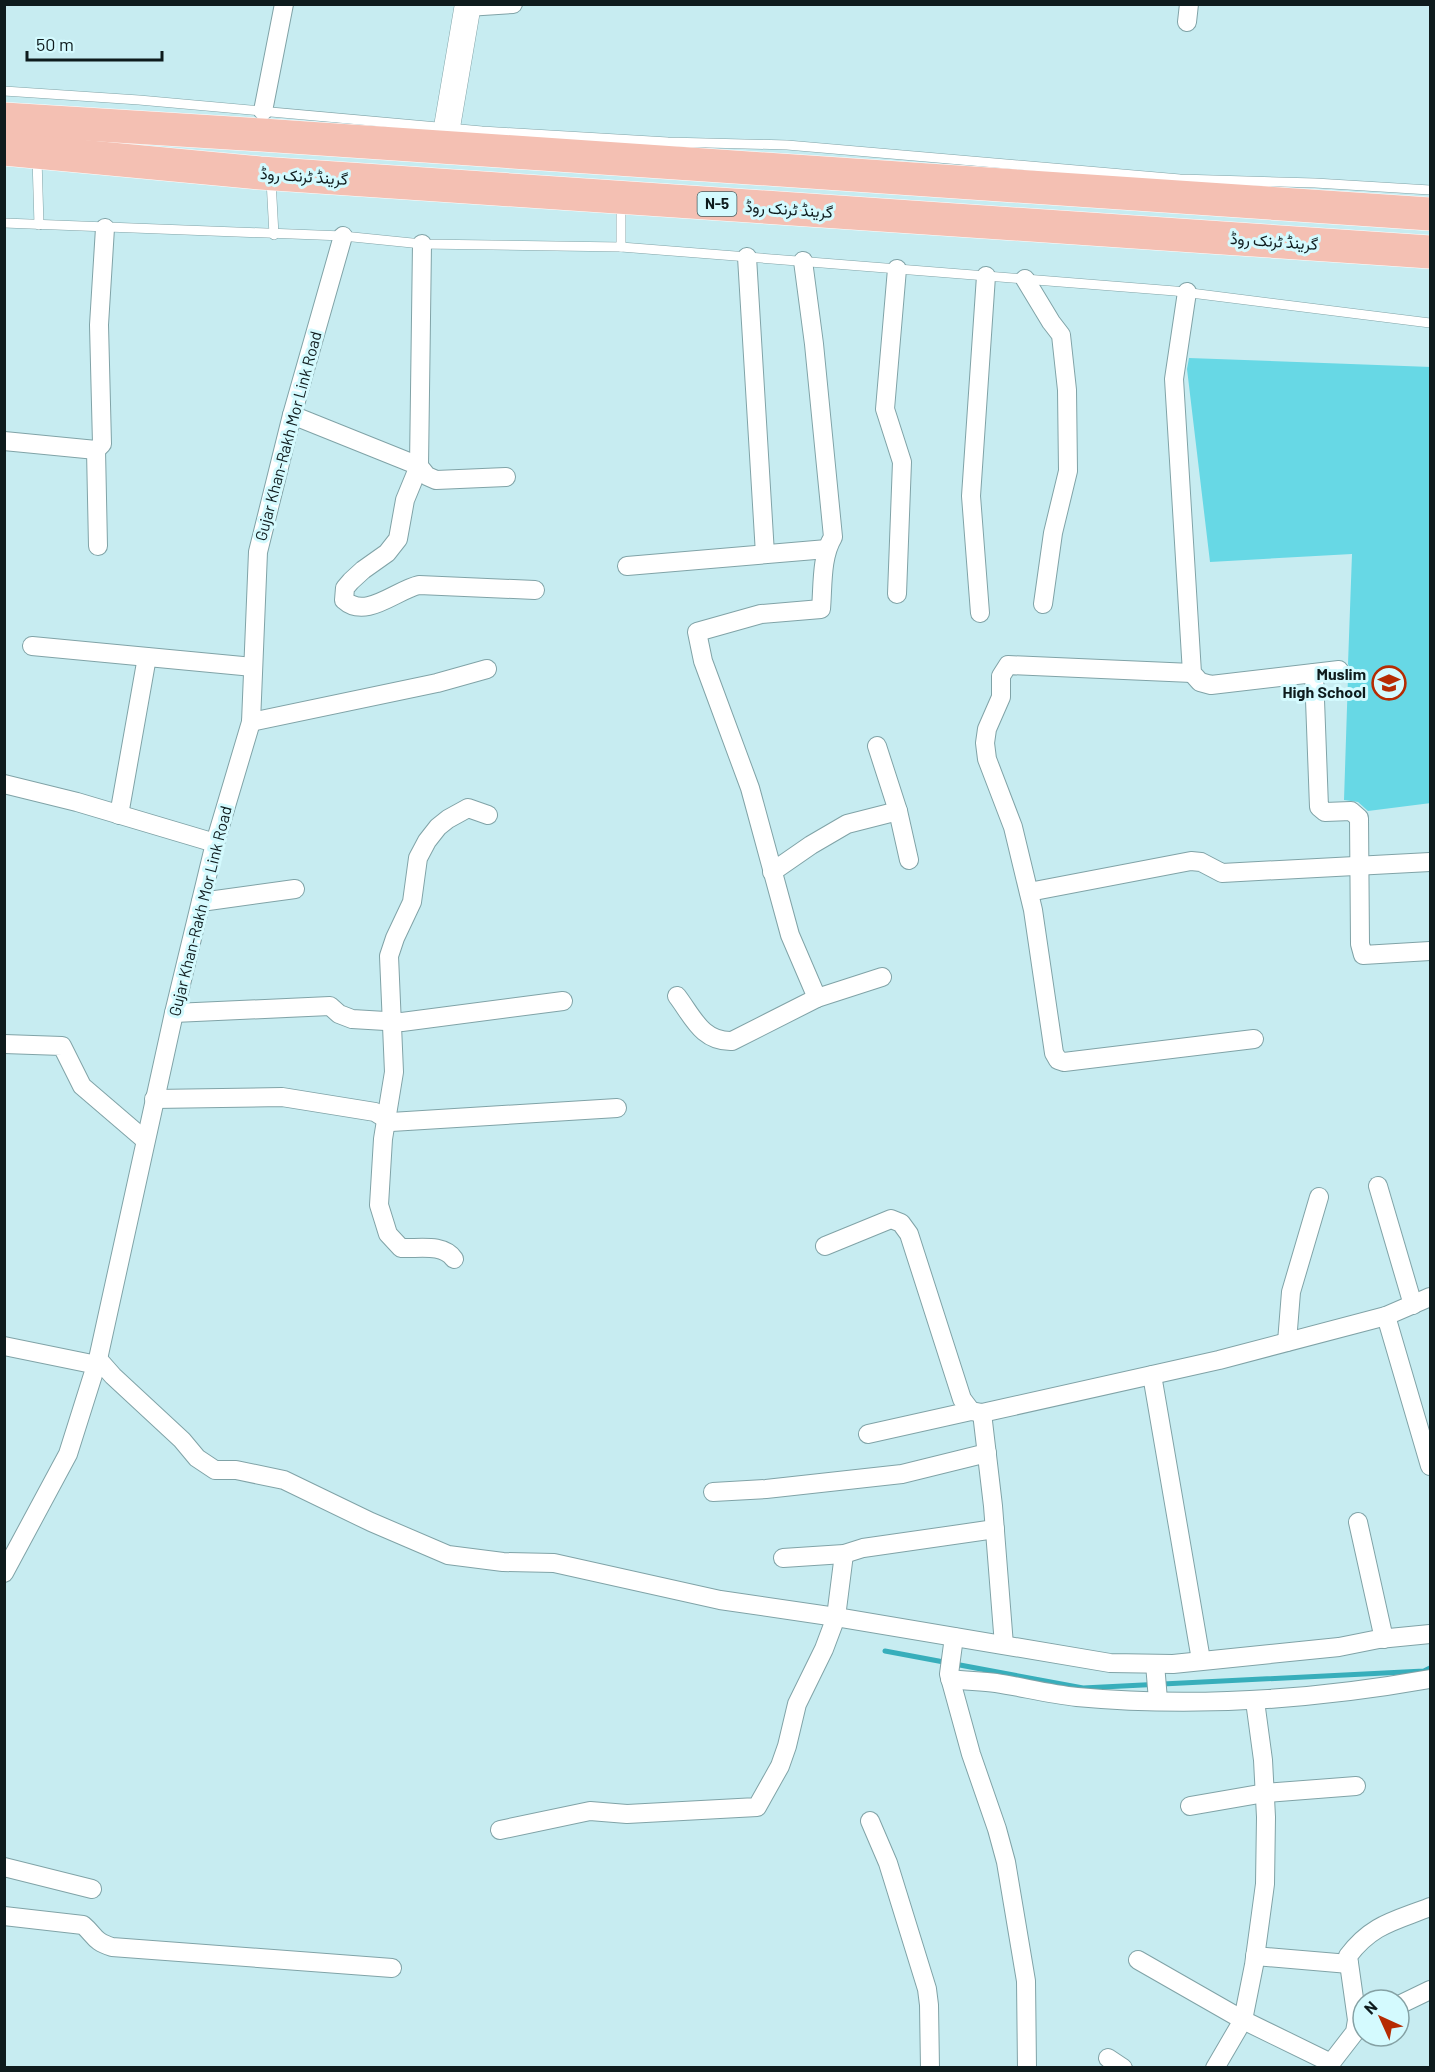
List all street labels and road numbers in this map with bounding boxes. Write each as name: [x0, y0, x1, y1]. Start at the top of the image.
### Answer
street label: گرینڈ ٹرنک روڈ: [259, 163, 349, 190]
road number: N-5: [698, 192, 736, 216]
street label: گرینڈ ٹرنک روڈ: [744, 196, 834, 223]
street label: گرینڈ ٹرنک روڈ: [1229, 228, 1319, 255]
street label: Gujar Khan-Rakh Mor Link Road: [250, 329, 325, 543]
street label: Gujar Khan-Rakh Mor Link Road: [164, 804, 235, 1018]

